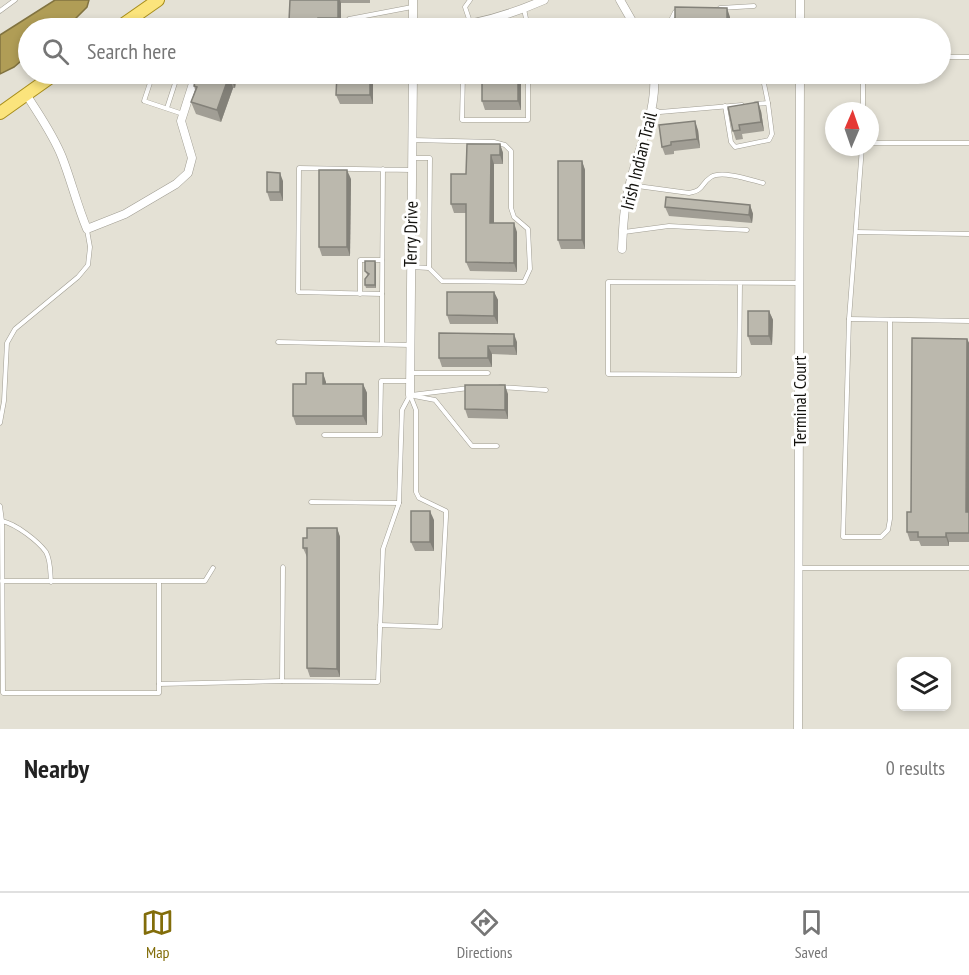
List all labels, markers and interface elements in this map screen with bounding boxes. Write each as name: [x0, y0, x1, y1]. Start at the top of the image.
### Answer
search box: [18, 18, 951, 84]
icon: search: [39, 35, 72, 68]
text: Search here: [87, 37, 176, 65]
north arrow: [825, 102, 879, 156]
street label: Irish Indian Trail: [615, 109, 662, 212]
street label: Terry Drive: [398, 201, 423, 267]
street label: Terminal Court: [788, 355, 811, 446]
map controls: [897, 657, 951, 711]
button: layers: [897, 657, 951, 711]
text: Nearby: [24, 752, 89, 785]
text: 0 results: [886, 755, 945, 781]
tab: Map: [141, 906, 174, 962]
tab: Directions: [457, 906, 512, 962]
tab: Saved: [795, 906, 828, 962]

